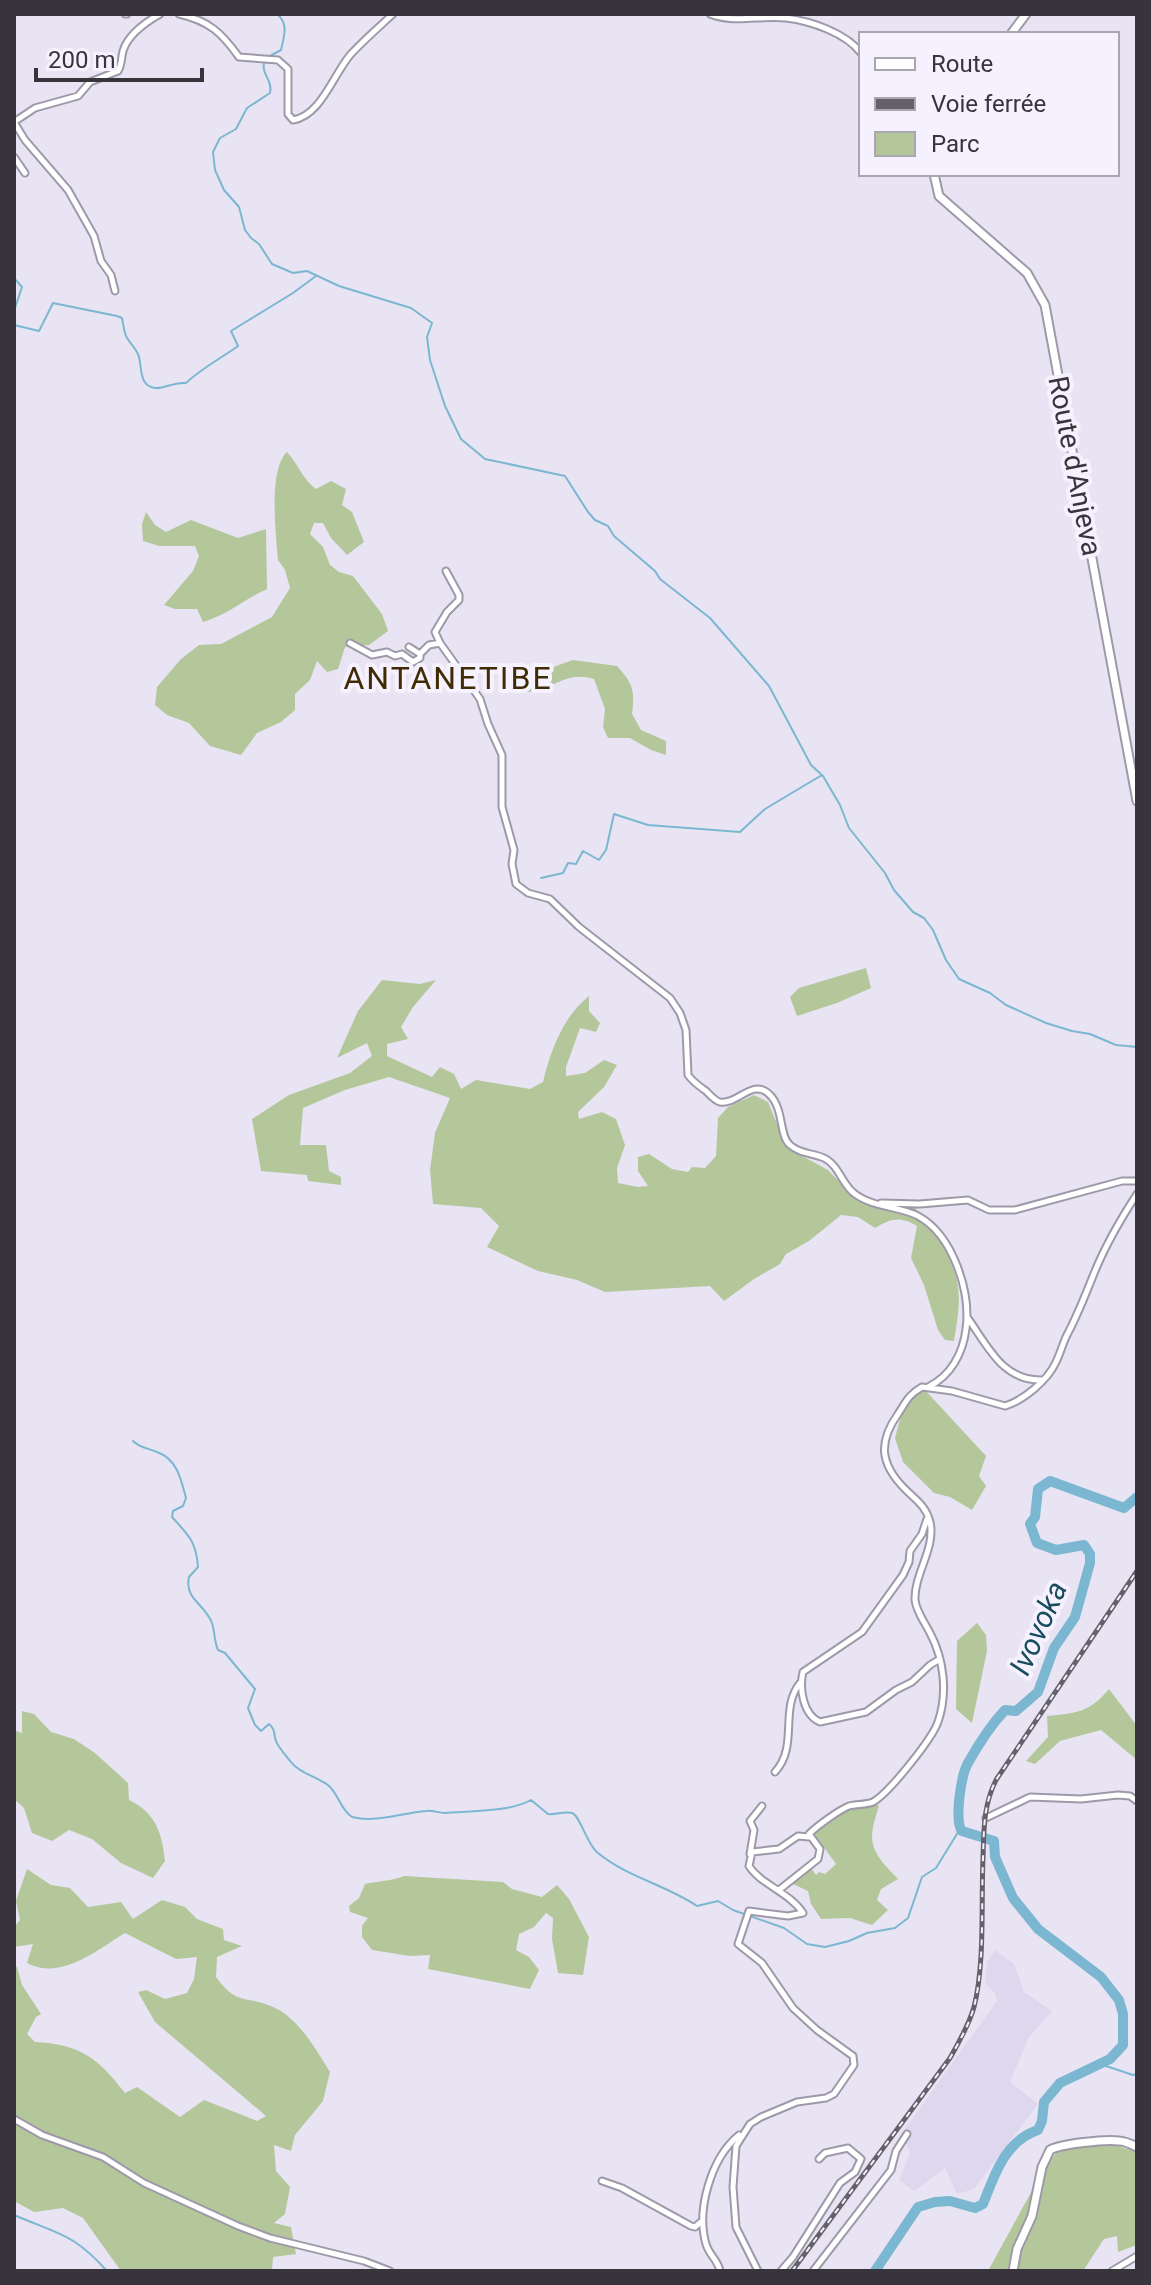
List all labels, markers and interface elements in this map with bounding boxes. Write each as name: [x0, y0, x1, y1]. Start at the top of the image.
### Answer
scale bar: [36, 32, 202, 82]
legend: [859, 32, 1119, 176]
text: 200 m: [48, 46, 115, 74]
text: Route: [931, 50, 993, 78]
text: Voie ferrée: [931, 90, 1046, 118]
text: Parc: [931, 130, 980, 158]
street label: Route d'Anjeva: [1041, 373, 1109, 559]
district label: ANTANETIBE: [343, 659, 553, 697]
water label: Ivovoka: [1002, 1576, 1074, 1680]

